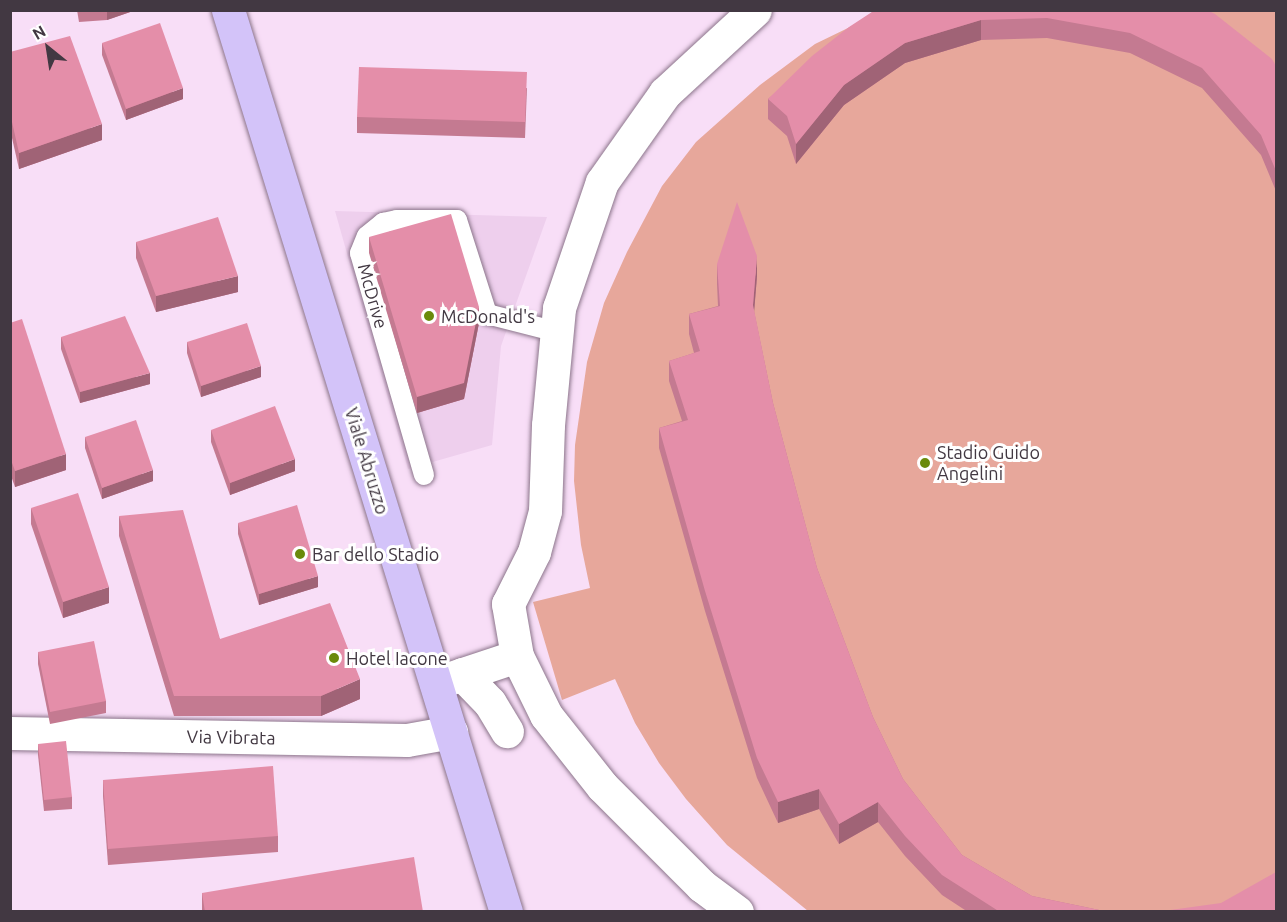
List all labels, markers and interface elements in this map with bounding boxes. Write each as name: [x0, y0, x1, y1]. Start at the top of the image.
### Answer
north arrow: [18, 18, 78, 78]
text: N: [29, 22, 49, 43]
street label: McDrive: [353, 261, 393, 331]
place label: McDonald's: [441, 305, 535, 327]
marker: McDonald's: [422, 309, 436, 323]
street label: Viale Abruzzo: [340, 405, 394, 517]
place label: Stadio Guido Angelini: [937, 442, 1040, 484]
marker: Stadio Guido Angelini: [918, 456, 932, 470]
place label: Bar dello Stadio: [312, 543, 439, 565]
marker: Bar dello Stadio: [293, 547, 307, 561]
place label: Hotel Iacone: [346, 647, 448, 669]
marker: Hotel Iacone: [327, 651, 341, 665]
street label: Via Vibrata: [186, 725, 276, 749]

